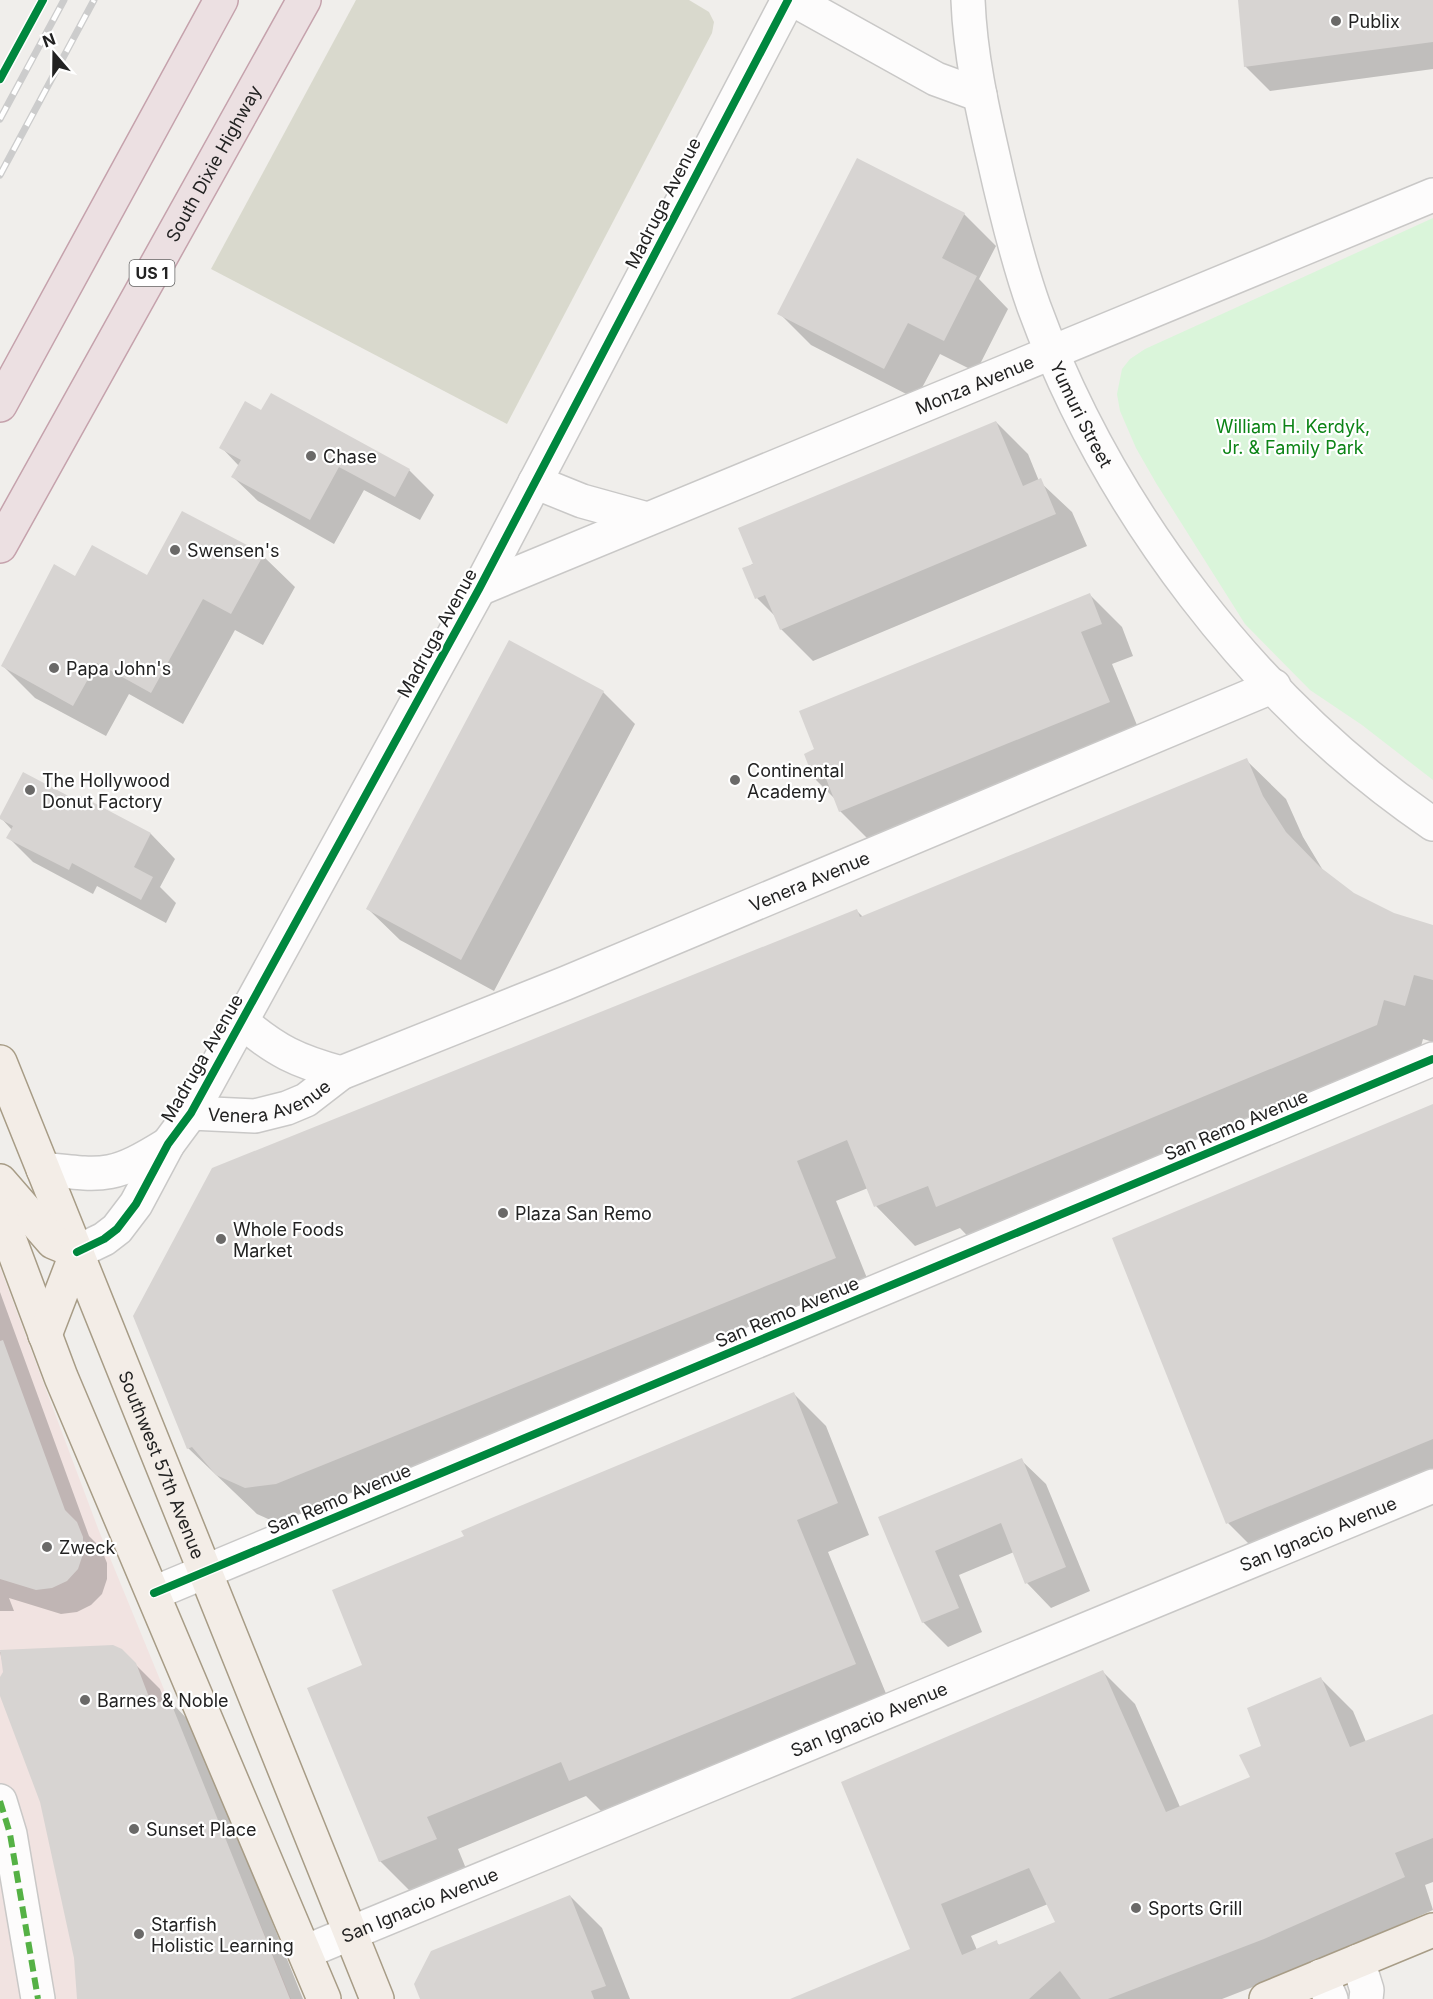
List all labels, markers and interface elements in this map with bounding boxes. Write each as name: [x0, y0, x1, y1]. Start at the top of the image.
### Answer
place label: Publix: [1348, 11, 1400, 32]
marker: Publix: [1329, 14, 1343, 28]
north arrow: [24, 24, 84, 84]
text: N: [40, 28, 58, 51]
street label: South Dixie Highway: [161, 81, 265, 245]
street label: Madruga Avenue: [621, 134, 705, 272]
road number: US 1: [130, 260, 174, 286]
street label: Monza Avenue: [912, 351, 1037, 418]
street label: Yumuri Street: [1046, 358, 1117, 471]
park label: William H. Kerdyk, Jr. & Family Park: [1216, 416, 1370, 458]
place label: Chase: [323, 446, 377, 467]
marker: Chase: [304, 449, 318, 463]
place label: Swensen's: [187, 540, 280, 561]
marker: Swensen's: [168, 543, 182, 557]
street label: Madruga Avenue: [393, 565, 481, 701]
place label: Papa John's: [66, 658, 171, 679]
marker: Papa John's: [47, 661, 61, 675]
place label: Continental Academy: [747, 760, 844, 802]
place label: The Hollywood Donut Factory: [42, 770, 170, 812]
marker: Continental Academy: [728, 773, 742, 787]
marker: The Hollywood Donut Factory: [23, 783, 37, 797]
street label: Venera Avenue: [746, 846, 873, 915]
street label: Madruga Avenue: [157, 990, 247, 1126]
street label: Venera Avenue: [207, 1075, 334, 1127]
street label: San Remo Avenue: [1161, 1085, 1311, 1165]
place label: Plaza San Remo: [515, 1203, 652, 1224]
marker: Plaza San Remo: [496, 1206, 510, 1220]
place label: Whole Foods Market: [233, 1219, 344, 1261]
marker: Whole Foods Market: [214, 1232, 228, 1246]
street label: San Remo Avenue: [712, 1272, 862, 1352]
street label: Southwest 57th Avenue: [115, 1367, 209, 1562]
street label: San Remo Avenue: [264, 1459, 414, 1539]
street label: San Ignacio Avenue: [1236, 1492, 1400, 1575]
place label: Zweck: [59, 1537, 116, 1558]
marker: Zweck: [40, 1540, 54, 1554]
street label: San Ignacio Avenue: [787, 1677, 950, 1761]
place label: Barnes & Noble: [97, 1690, 229, 1711]
marker: Barnes & Noble: [78, 1693, 92, 1707]
place label: Sunset Place: [146, 1819, 257, 1840]
marker: Sunset Place: [127, 1822, 141, 1836]
street label: San Ignacio Avenue: [338, 1863, 501, 1946]
place label: Sports Grill: [1148, 1898, 1242, 1919]
marker: Sports Grill: [1129, 1901, 1143, 1915]
place label: Starfish Holistic Learning: [151, 1914, 294, 1956]
marker: Starfish Holistic Learning: [132, 1927, 146, 1941]

